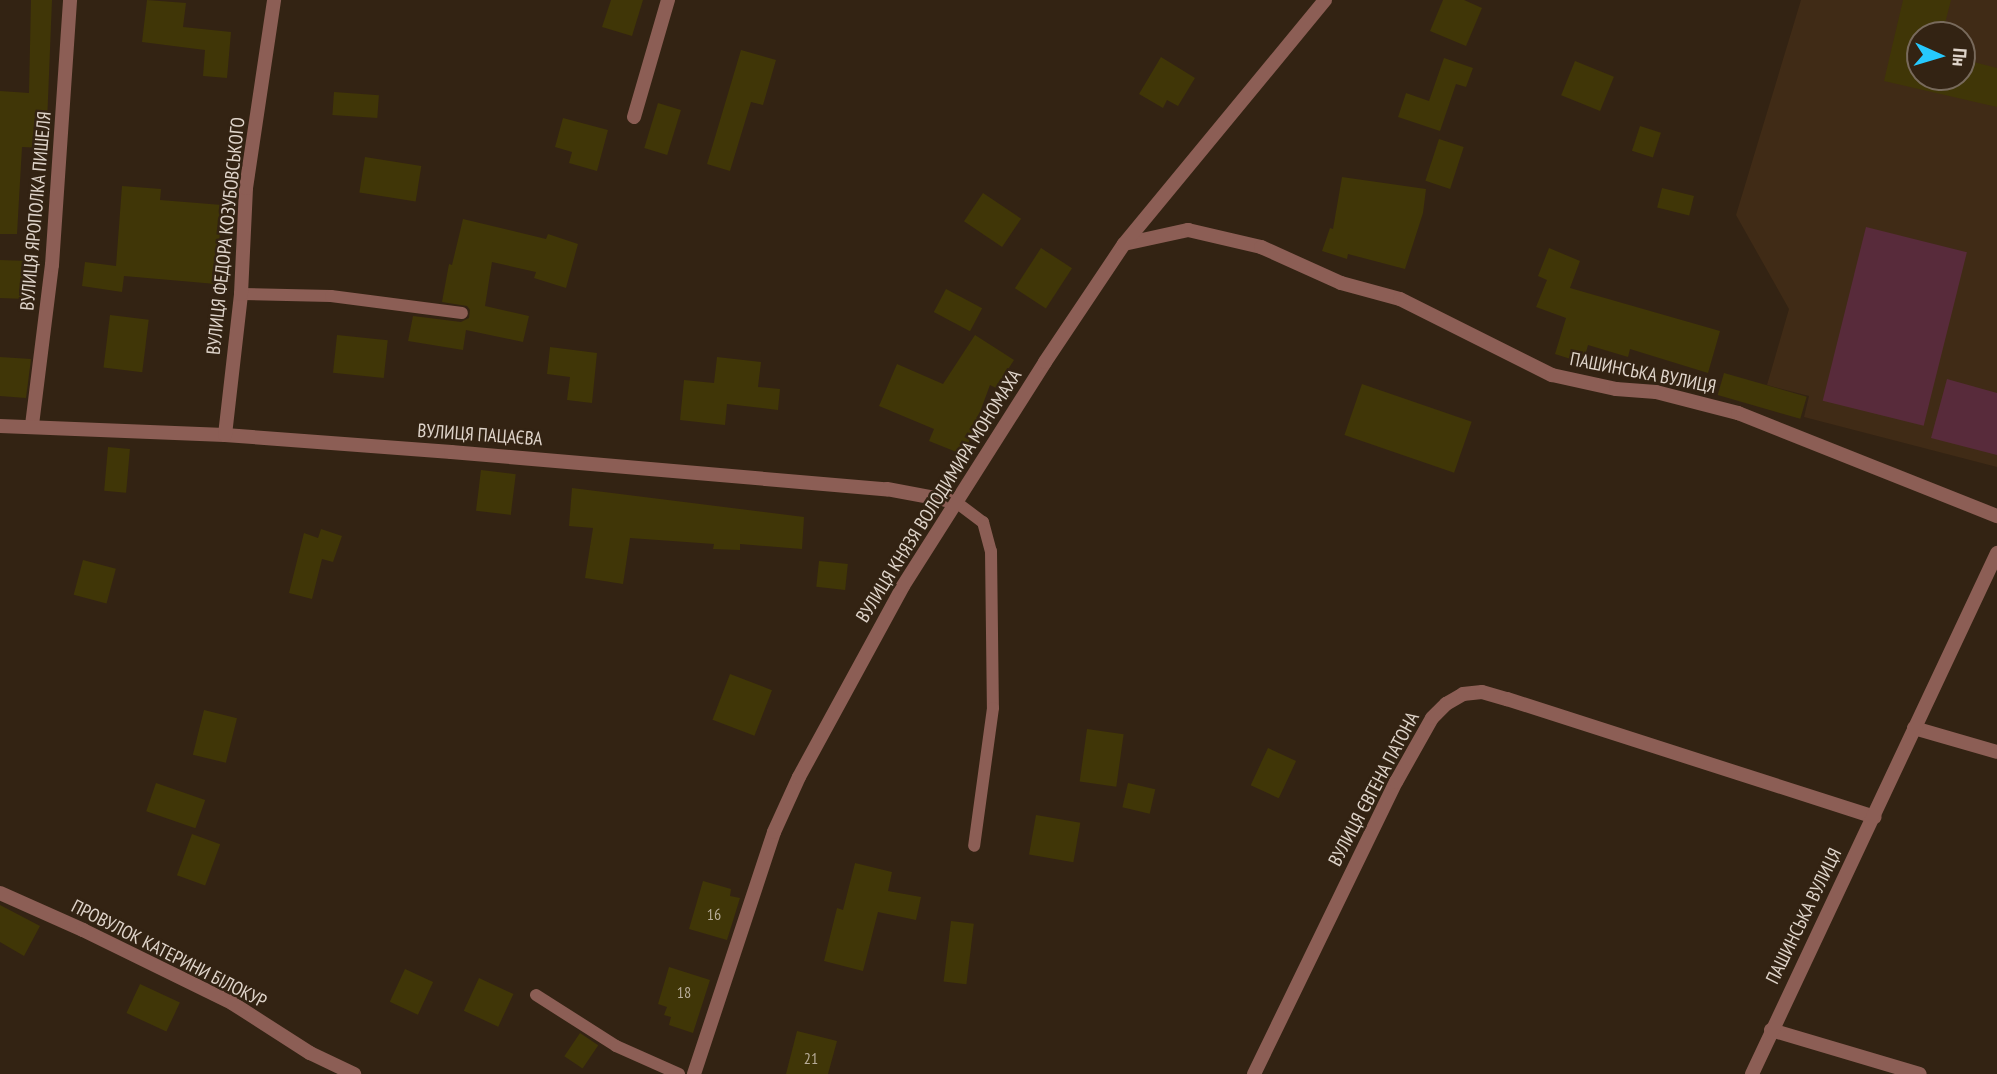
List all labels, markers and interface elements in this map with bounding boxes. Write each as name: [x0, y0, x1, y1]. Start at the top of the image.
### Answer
north arrow: [1906, 21, 1976, 91]
text: Пн: [1947, 47, 1973, 67]
street label: ВУЛИЦЯ ЯРОПОЛКА ПИШЕЛЯ: [16, 110, 56, 312]
street label: ВУЛИЦЯ ФЕДОРА КОЗУБОВСЬКОГО: [202, 116, 250, 356]
street label: ПАШИНСЬКА ВУЛИЦЯ: [1568, 348, 1718, 398]
street label: ВУЛИЦЯ КНЯЗЯ ВОЛОДИМИРА МОНОМАХА: [851, 365, 1027, 627]
street label: ВУЛИЦЯ ПАЦАЄВА: [417, 419, 543, 451]
street label: ВУЛИЦЯ ЄВГЕНА ПАТОНА: [1324, 708, 1424, 870]
street label: ПАШИНСЬКА ВУЛИЦЯ: [1761, 844, 1847, 988]
street label: ПРОВУЛОК КАТЕРИНИ БІЛОКУР: [68, 895, 270, 1013]
house number: 16: [707, 904, 721, 924]
house number: 18: [677, 982, 691, 1002]
house number: 21: [804, 1048, 818, 1068]

